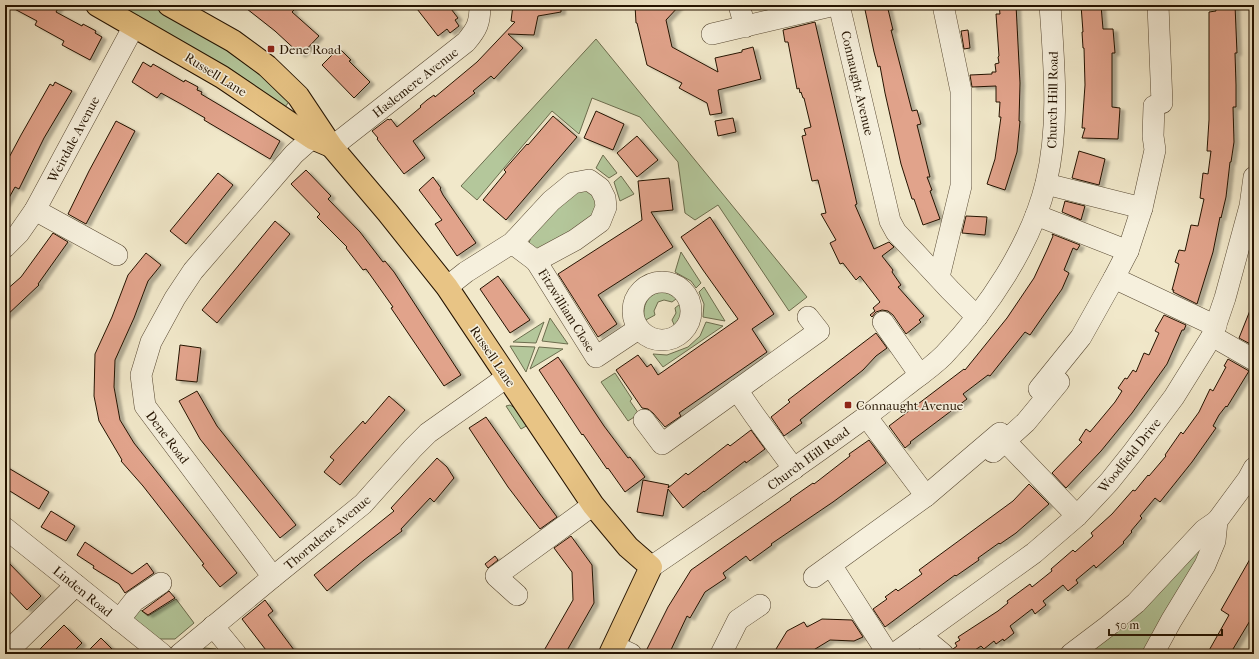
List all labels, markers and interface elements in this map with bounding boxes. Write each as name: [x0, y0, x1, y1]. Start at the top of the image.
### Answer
street label: Connaught Avenue: [838, 29, 877, 138]
place label: Dene Road: [279, 42, 342, 57]
marker: Dene Road: [266, 44, 276, 54]
street label: Haslemere Avenue: [369, 44, 462, 121]
street label: Russell Lane: [182, 49, 250, 100]
street label: Church Hill Road: [1044, 50, 1061, 149]
street label: Weirdale Avenue: [44, 93, 103, 186]
street label: Fitzwilliam Close: [535, 266, 599, 355]
street label: Russell Lane: [467, 323, 519, 390]
place label: Connaught Avenue: [856, 398, 964, 413]
marker: Connaught Avenue: [843, 400, 853, 410]
street label: Dene Road: [143, 408, 193, 467]
street label: Woodfield Drive: [1094, 415, 1164, 496]
street label: Church Hill Road: [764, 423, 853, 493]
street label: Thorndene Avenue: [281, 492, 374, 573]
street label: Linden Road: [50, 563, 116, 620]
scale bar: [1109, 611, 1222, 637]
text: 50 m: [1115, 618, 1139, 632]

